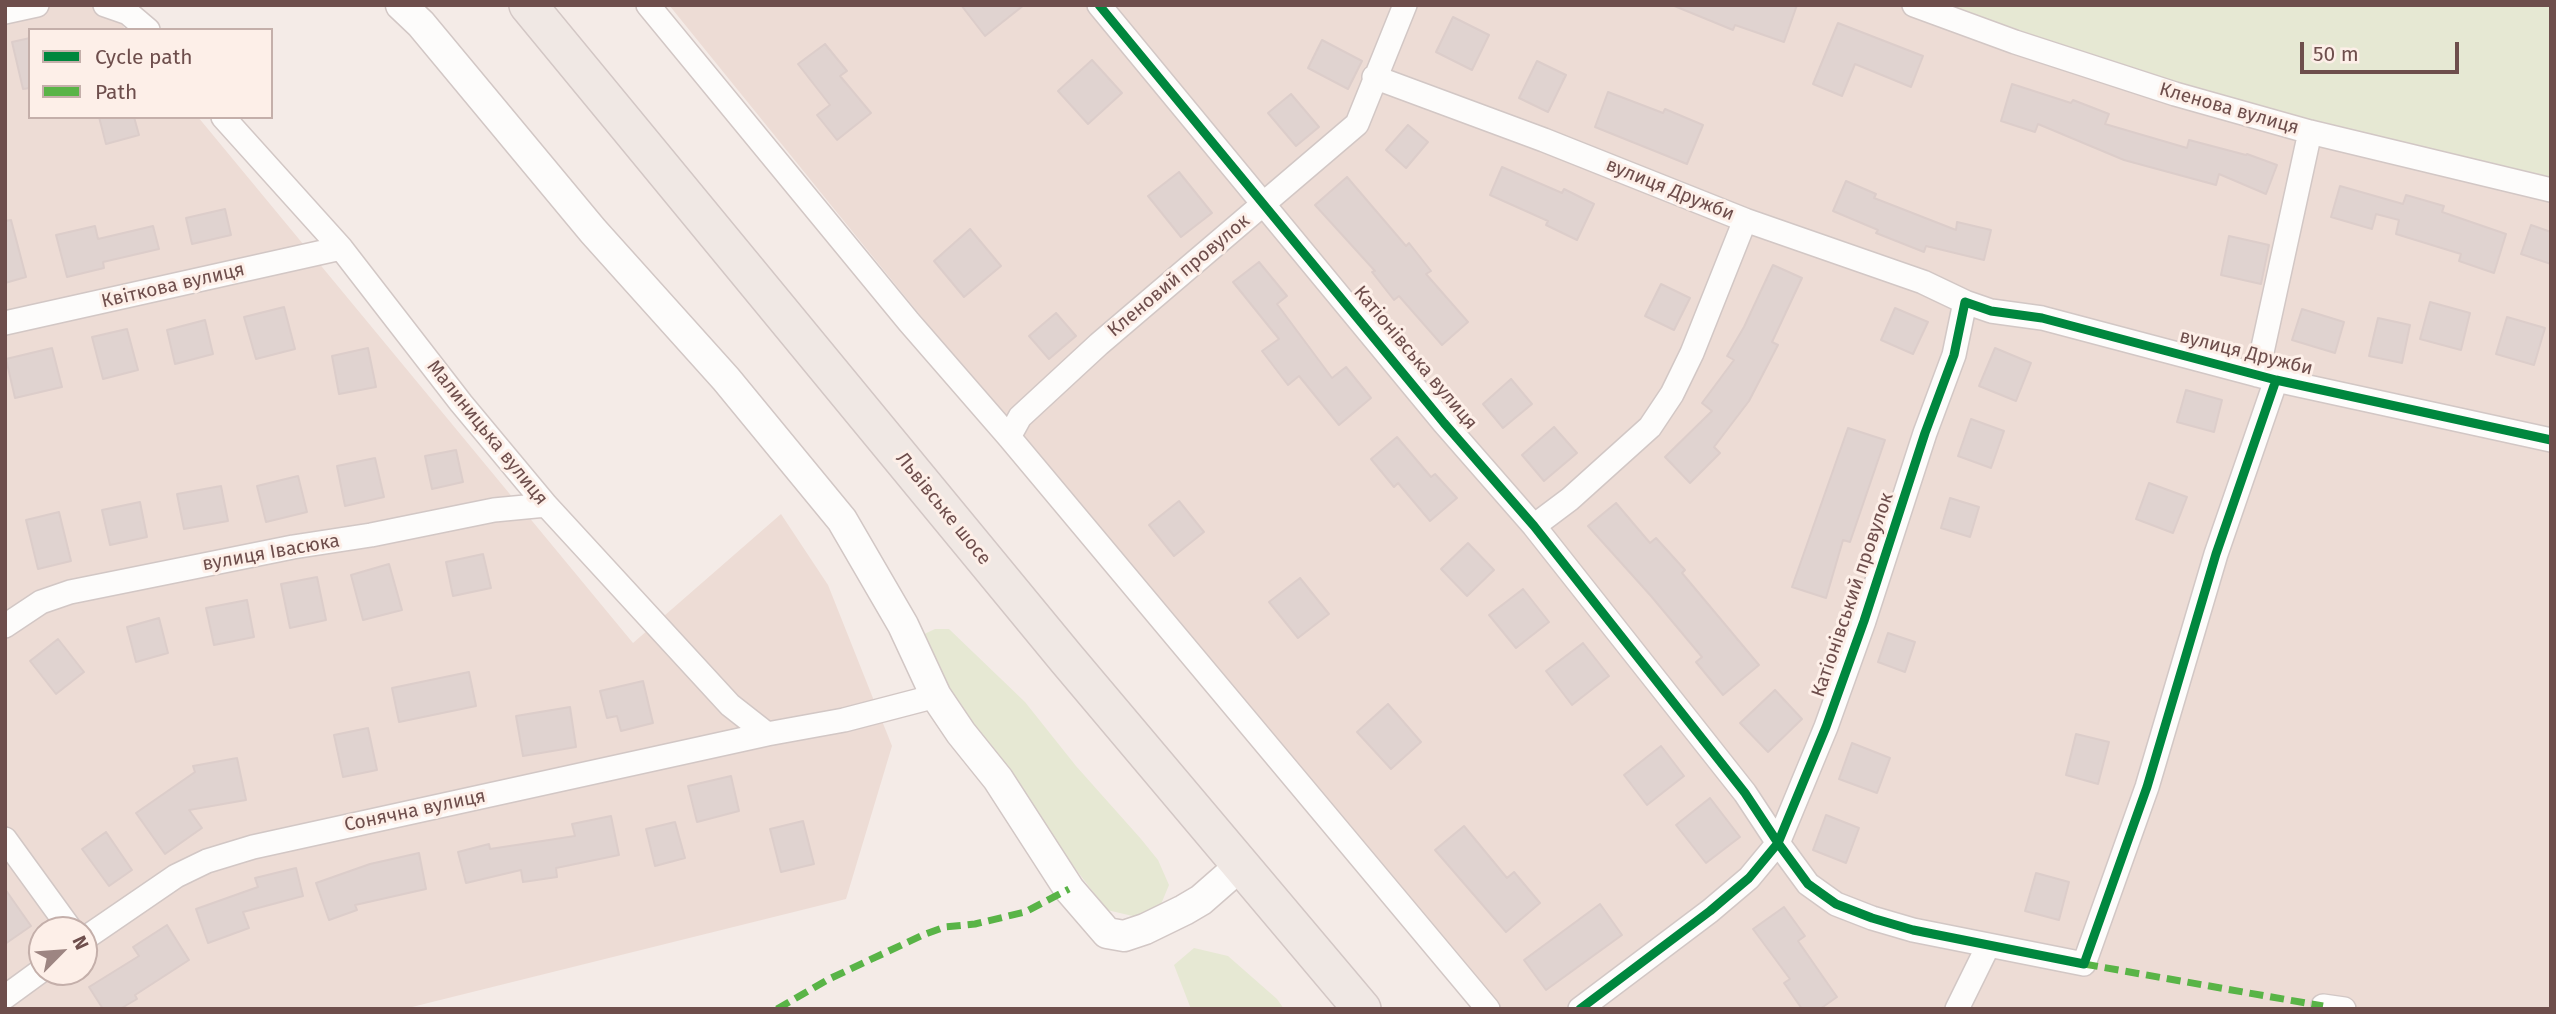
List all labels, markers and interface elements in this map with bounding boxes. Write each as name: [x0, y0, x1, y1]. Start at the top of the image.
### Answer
legend: [28, 28, 273, 119]
scale bar: [2304, 28, 2463, 72]
text: 50 m: [2313, 41, 2359, 67]
text: Cycle path: [95, 44, 193, 70]
street label: Кленова вулиця: [2157, 78, 2301, 140]
text: Path: [95, 79, 137, 105]
street label: вулиця Дружби: [1602, 154, 1738, 226]
street label: Кленовий провулок: [1103, 210, 1255, 342]
street label: Квіткова вулиця: [99, 258, 247, 314]
street label: Катіонівська вулиця: [1348, 281, 1482, 435]
street label: вулиця Дружби: [2177, 325, 2315, 381]
street label: Малиницька вулиця: [422, 356, 552, 510]
street label: Львівське шосе: [891, 448, 995, 570]
street label: Катіонівський провулок: [1807, 490, 1899, 700]
street label: вулиця Івасюка: [201, 530, 341, 576]
street label: Сонячна вулиця: [342, 785, 488, 837]
north arrow: [28, 916, 98, 986]
text: N: [68, 932, 94, 953]

